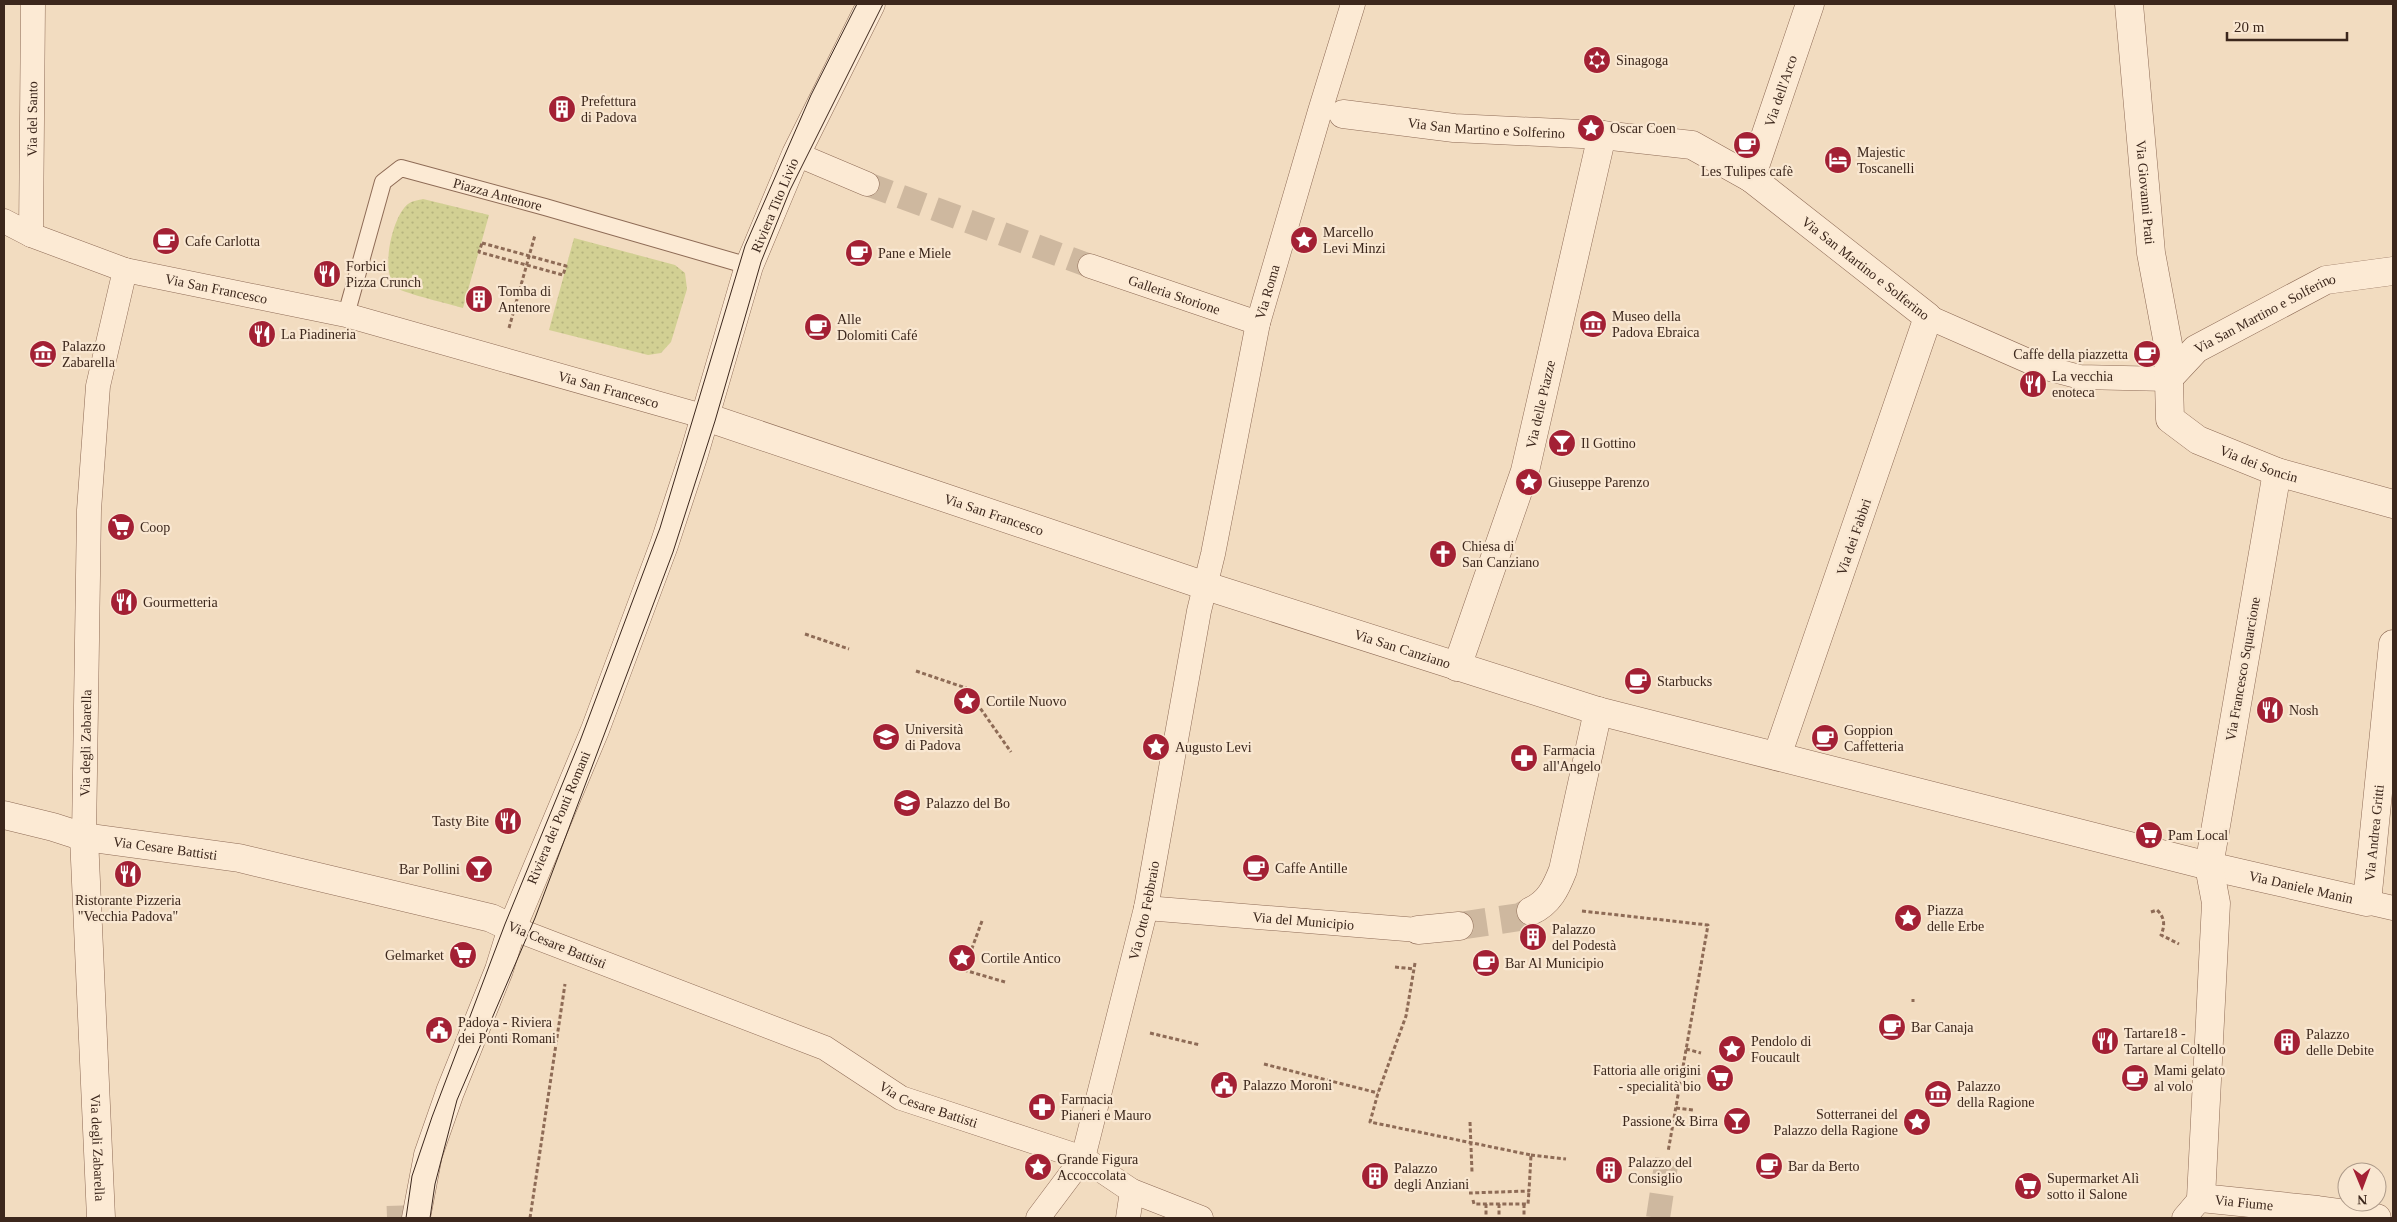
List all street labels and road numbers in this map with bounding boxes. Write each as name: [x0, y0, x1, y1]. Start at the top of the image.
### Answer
street label: Via dell'Arco: [1761, 53, 1800, 129]
street label: Via del Santo: [24, 81, 40, 157]
street label: Via San Martino e Solferino: [1407, 115, 1565, 141]
street label: Via Giovanni Prati: [2134, 139, 2158, 245]
street label: Riviera Tito Livio: [748, 156, 801, 255]
street label: Piazza Antenore: [452, 175, 544, 213]
street label: Via San Martino e Solferino: [1799, 213, 1932, 323]
street label: Via Roma: [1252, 262, 1282, 321]
street label: Via San Francesco: [164, 271, 269, 306]
street label: Via San Martino e Solferino: [2192, 271, 2337, 356]
street label: Galleria Storione: [1126, 272, 1222, 317]
street label: Via delle Piazze: [1523, 359, 1558, 450]
street label: Via San Francesco: [556, 368, 661, 411]
street label: Via dei Soncin: [2218, 442, 2300, 485]
street label: Via San Francesco: [942, 491, 1046, 538]
street label: Via dei Fabbri: [1834, 497, 1874, 577]
street label: Via Francesco Squarcione: [2223, 596, 2263, 742]
street label: Via San Canziano: [1352, 626, 1453, 671]
street label: Via degli Zabarella: [77, 688, 94, 797]
street label: Riviera dei Ponti Romani: [524, 749, 593, 886]
street label: Via Andrea Gritti: [2362, 784, 2386, 882]
street label: Via Cesare Battisti: [112, 834, 218, 863]
street label: Via Otto Febbraio: [1126, 860, 1162, 962]
street label: Via Daniele Manin: [2247, 868, 2355, 906]
street label: Via del Municipio: [1252, 909, 1355, 932]
street label: Via Cesare Battisti: [506, 918, 609, 972]
street label: Via Cesare Battisti: [876, 1078, 980, 1130]
street label: Via degli Zabarella: [88, 1094, 108, 1202]
street label: Via Fiume: [2214, 1192, 2274, 1213]

